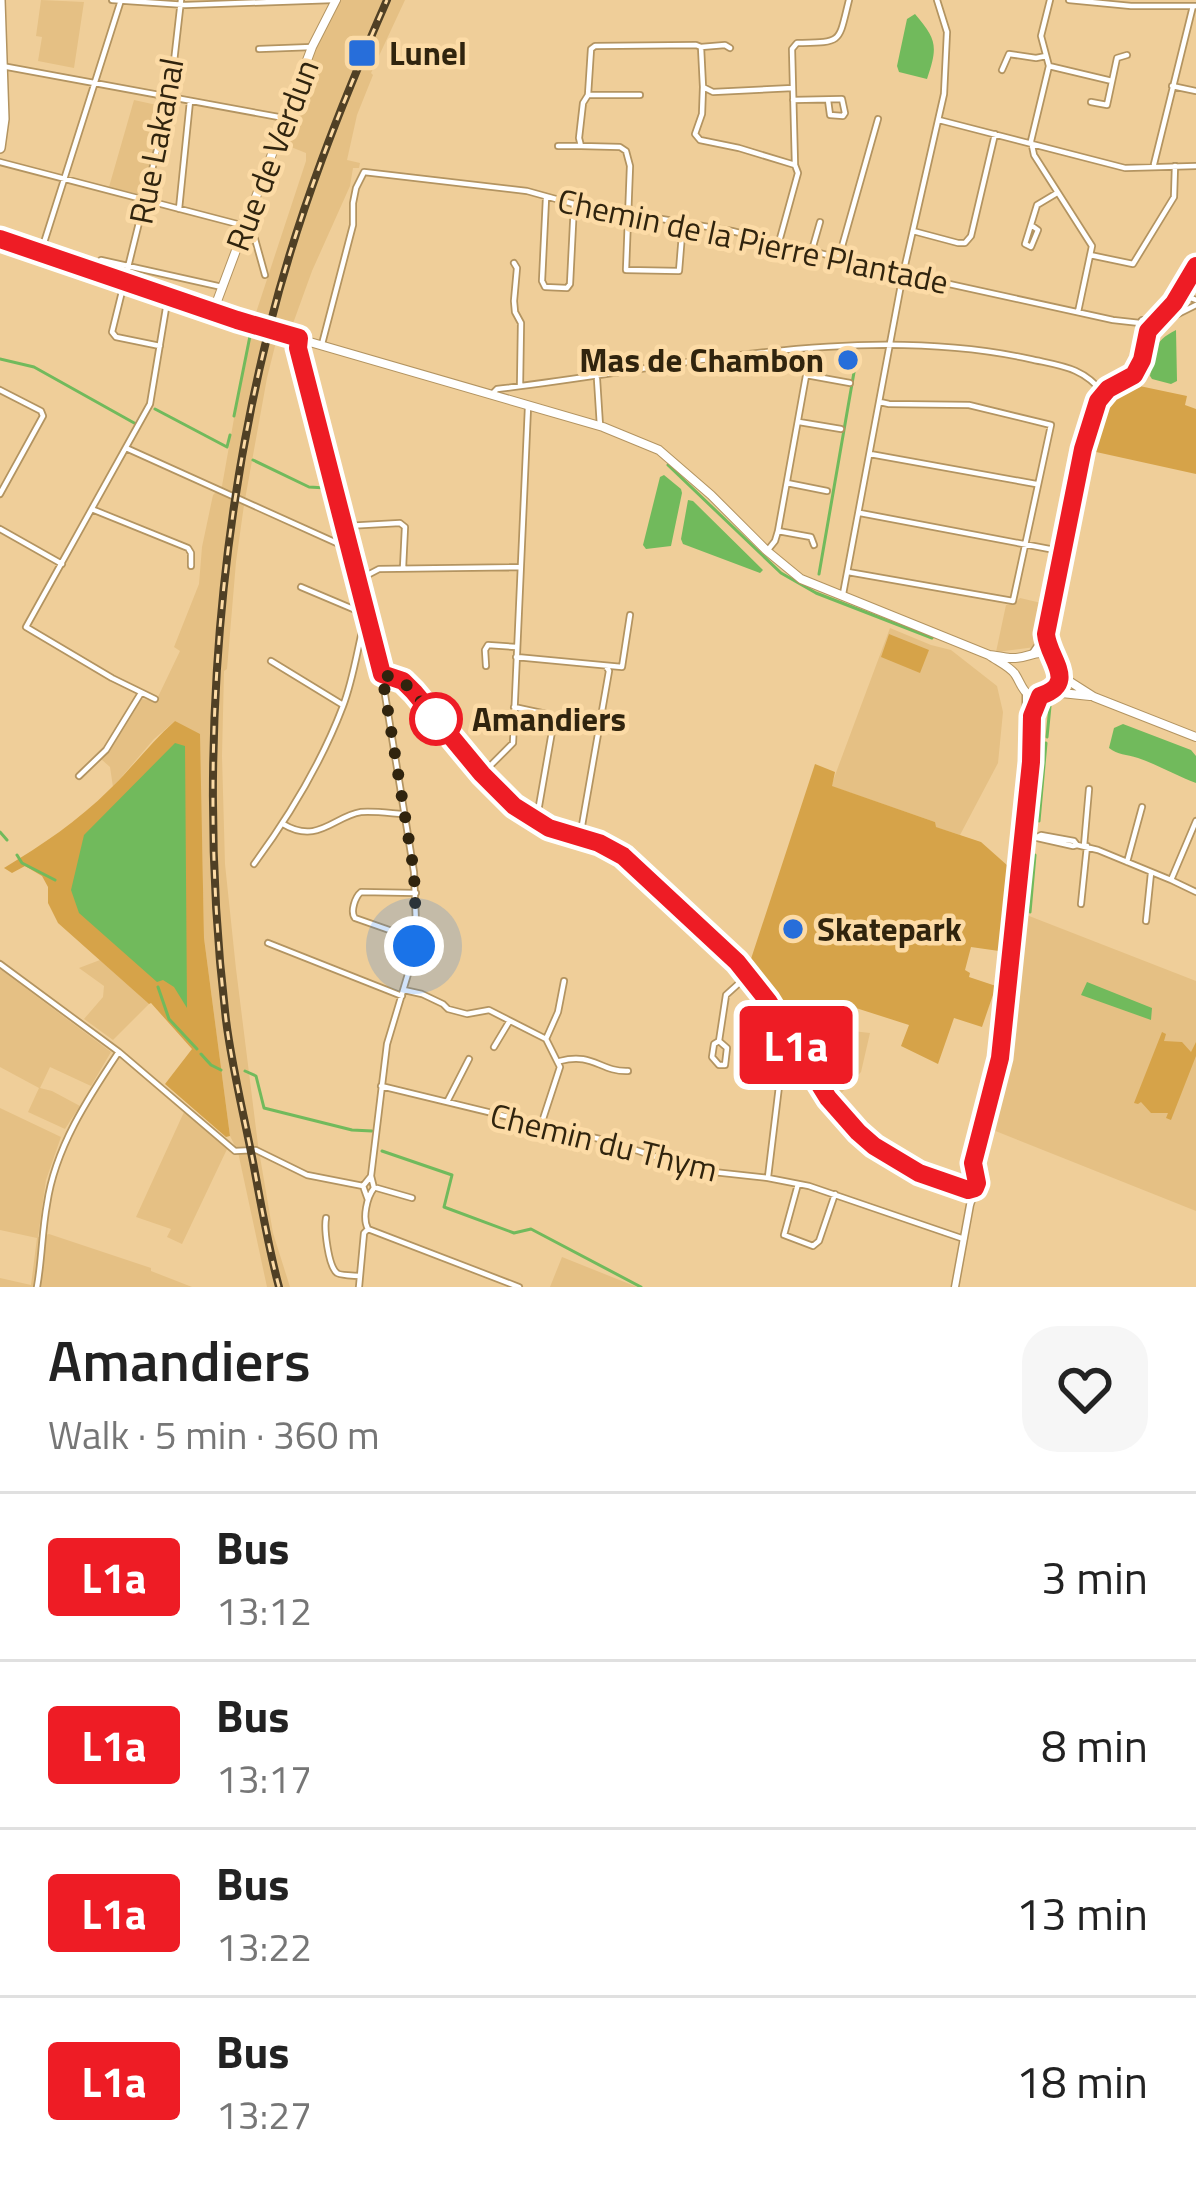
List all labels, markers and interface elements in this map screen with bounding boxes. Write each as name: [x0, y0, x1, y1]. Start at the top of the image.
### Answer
place label: Lunel: [389, 28, 467, 78]
marker: Lunel: [346, 37, 378, 69]
street label: Rue de Verdun: [213, 52, 331, 258]
street label: Rue Lakanal: [115, 54, 197, 228]
street label: Chemin de la Pierre Plantade: [553, 175, 953, 307]
place label: Mas de Chambon: [579, 335, 824, 385]
marker: Mas de Chambon: [835, 347, 861, 373]
marker: Amandiers: [411, 694, 461, 744]
place label: Amandiers: [472, 694, 626, 744]
place label: Skatepark: [817, 904, 962, 954]
your location: [384, 916, 444, 976]
marker: Skatepark: [780, 916, 806, 942]
line badge: L1a: [727, 1006, 865, 1084]
text: L1a: [764, 1013, 828, 1077]
street label: Chemin du Thym: [485, 1090, 723, 1194]
text: Amandiers: [48, 1316, 311, 1403]
button: heart: [1022, 1326, 1148, 1452]
text: Walk · 5 min · 360 m: [48, 1405, 380, 1464]
text: Bus: [216, 1513, 290, 1581]
text: 3 min: [1041, 1543, 1148, 1611]
text: L1a: [82, 1545, 146, 1609]
text: 13:12: [216, 1581, 312, 1640]
text: Bus: [216, 1681, 290, 1749]
text: 8 min: [1041, 1711, 1148, 1779]
text: L1a: [82, 1713, 146, 1777]
text: 13:17: [216, 1749, 312, 1808]
text: Bus: [216, 1849, 290, 1917]
text: 13 min: [1016, 1879, 1148, 1947]
text: L1a: [82, 1881, 146, 1945]
text: 13:22: [216, 1917, 312, 1976]
text: Bus: [216, 2017, 290, 2085]
text: 18 min: [1016, 2047, 1148, 2115]
text: L1a: [82, 2049, 146, 2113]
text: 13:27: [216, 2085, 312, 2144]

